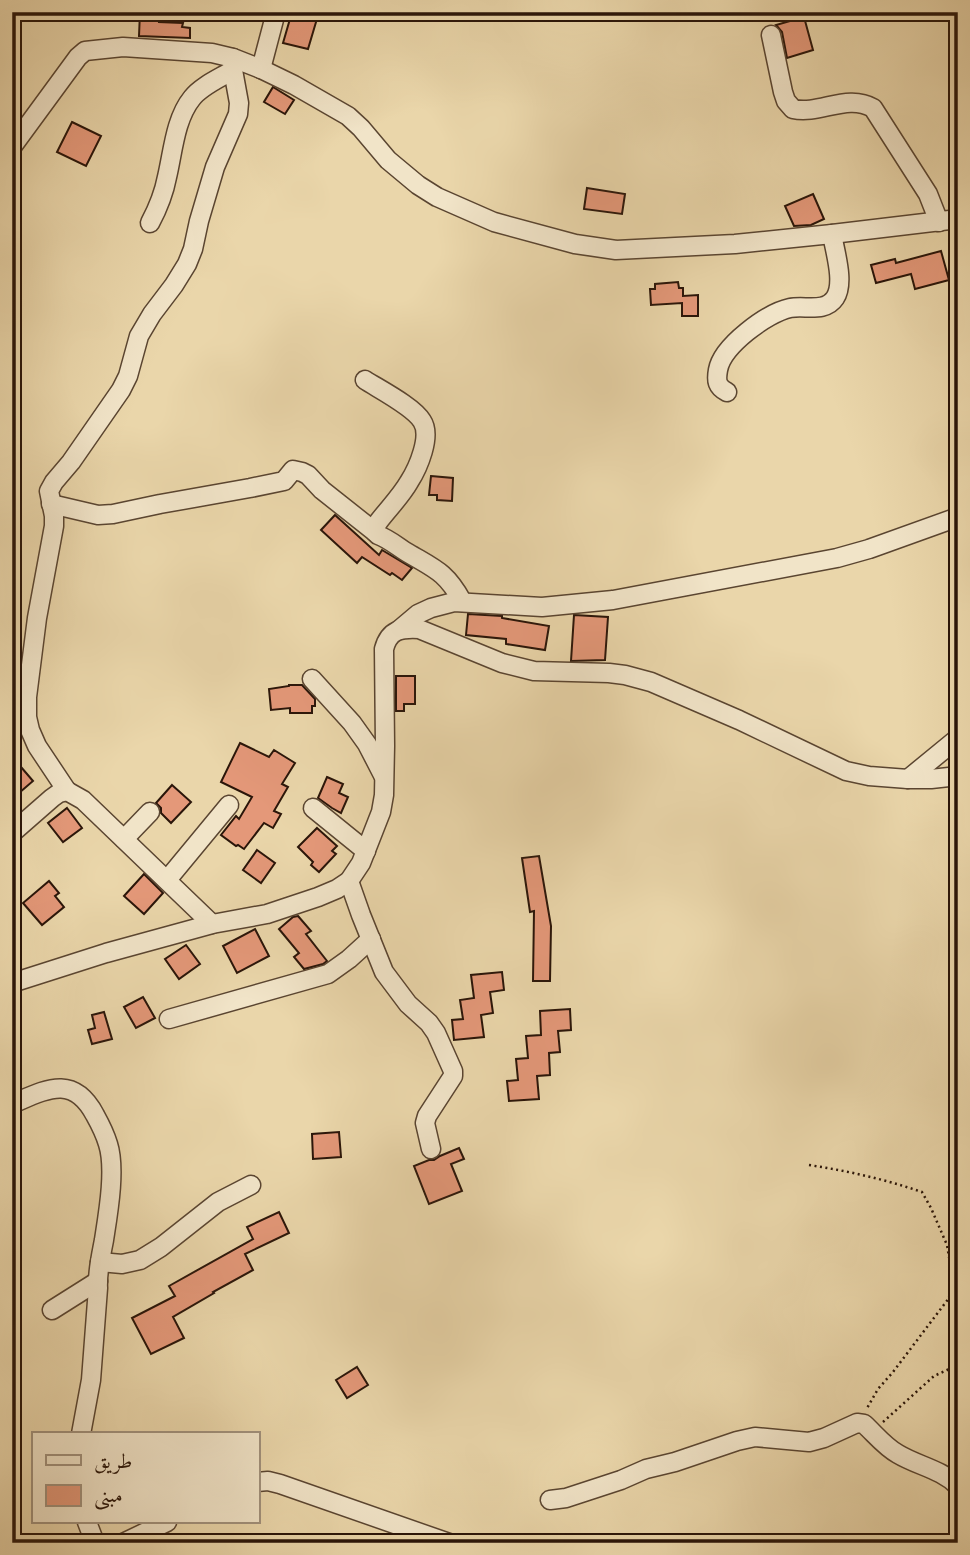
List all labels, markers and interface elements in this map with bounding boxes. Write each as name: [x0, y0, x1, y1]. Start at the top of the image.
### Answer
legend: [32, 1432, 259, 1524]
text: طريق: [94, 1449, 132, 1474]
text: مبنى: [94, 1483, 123, 1510]

